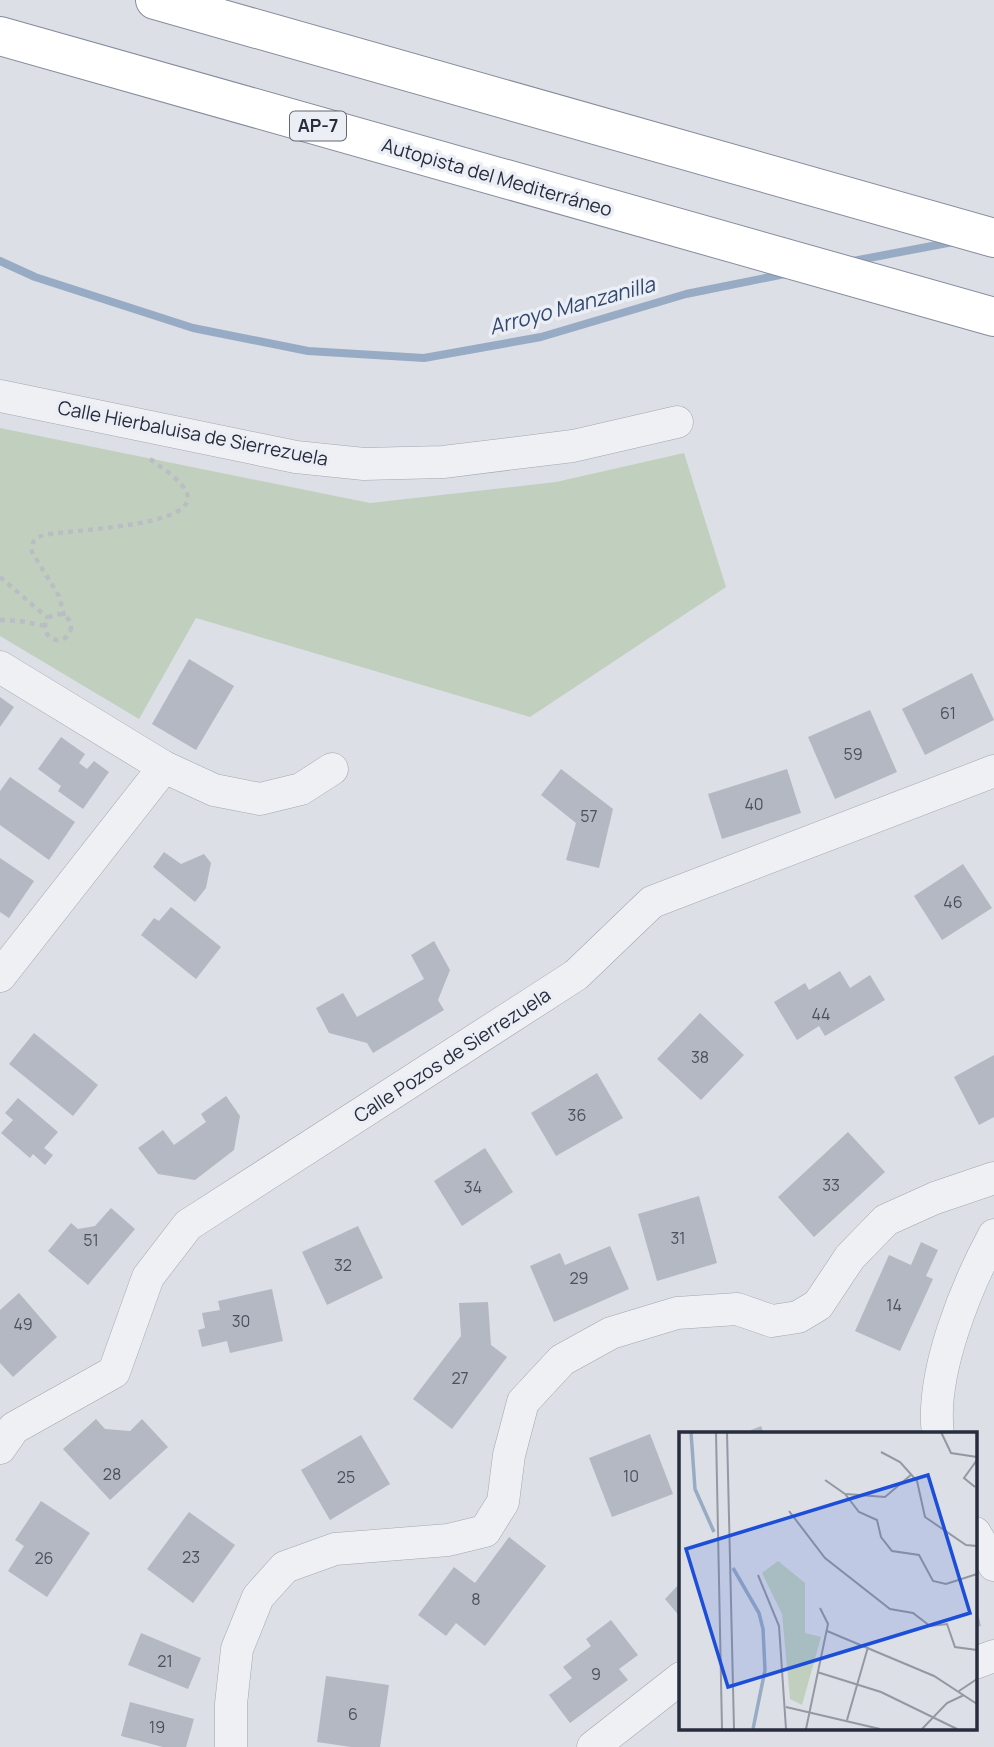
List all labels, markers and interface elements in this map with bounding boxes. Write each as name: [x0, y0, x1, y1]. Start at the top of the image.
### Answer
road number: AP-7: [290, 112, 346, 140]
street label: Autopista del Mediterráneo: [379, 132, 615, 222]
water label: Arroyo Manzanilla: [486, 269, 659, 341]
street label: Calle Hierbaluisa de Sierrezuela: [55, 394, 331, 472]
house number: 61: [940, 702, 956, 724]
house number: 59: [843, 743, 863, 765]
house number: 40: [744, 793, 764, 815]
house number: 57: [580, 805, 598, 827]
house number: 46: [943, 891, 963, 913]
street label: Calle Pozos de Sierrezuela: [349, 981, 555, 1129]
house number: 44: [811, 1003, 831, 1025]
house number: 38: [691, 1046, 709, 1068]
house number: 36: [568, 1104, 586, 1126]
house number: 33: [822, 1174, 840, 1196]
house number: 34: [464, 1176, 482, 1198]
house number: 31: [670, 1227, 686, 1249]
house number: 51: [83, 1229, 99, 1251]
house number: 32: [334, 1254, 352, 1276]
house number: 29: [569, 1267, 589, 1289]
house number: 14: [886, 1294, 902, 1316]
house number: 30: [232, 1310, 250, 1332]
house number: 49: [13, 1313, 33, 1335]
house number: 27: [451, 1367, 469, 1389]
inset map: [679, 1432, 976, 1730]
house number: 28: [103, 1463, 121, 1485]
house number: 10: [623, 1465, 639, 1487]
house number: 25: [337, 1466, 355, 1488]
house number: 23: [182, 1546, 200, 1568]
house number: 26: [34, 1547, 54, 1569]
house number: 8: [471, 1588, 481, 1610]
house number: 21: [157, 1650, 173, 1672]
house number: 9: [591, 1663, 601, 1685]
house number: 6: [348, 1703, 358, 1725]
house number: 19: [149, 1716, 165, 1738]

